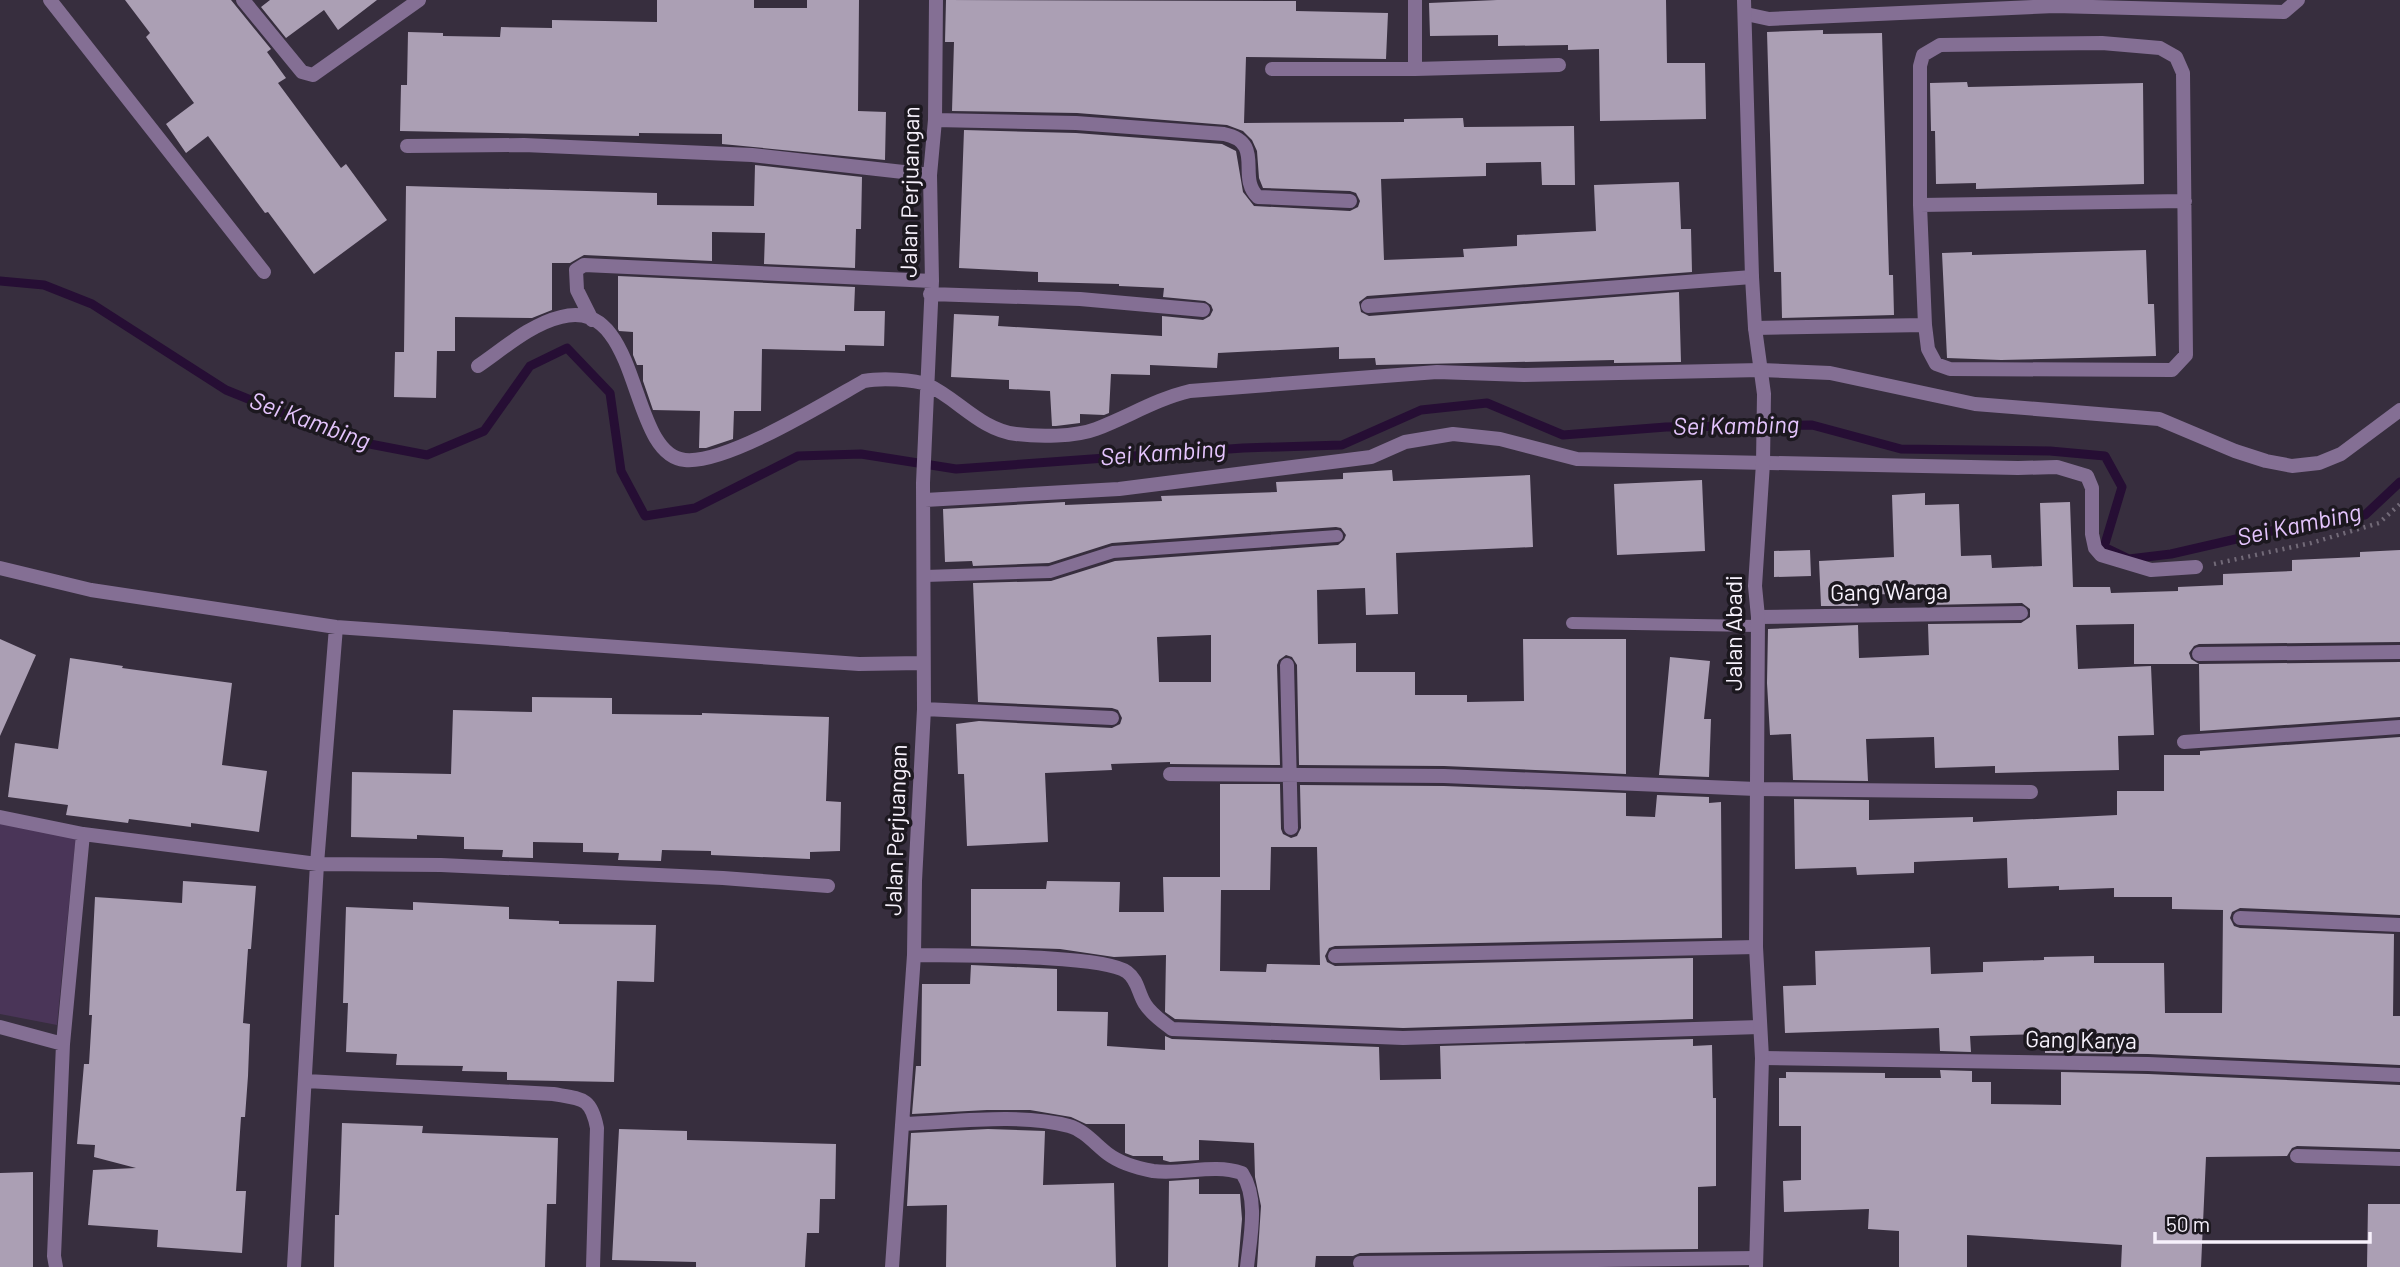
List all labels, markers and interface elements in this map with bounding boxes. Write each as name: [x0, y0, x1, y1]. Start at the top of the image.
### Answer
street label: Jalan Perjuangan: [894, 106, 924, 278]
water label: Sei Kambing: [246, 384, 375, 455]
water label: Sei Kambing: [1673, 409, 1799, 440]
water label: Sei Kambing: [1099, 433, 1227, 470]
water label: Sei Kambing: [2234, 496, 2363, 551]
street label: Jalan Abadi: [1719, 575, 1747, 691]
street label: Gang Warga: [1830, 576, 1948, 606]
street label: Jalan Perjuangan: [878, 744, 912, 916]
street label: Gang Karya: [2025, 1024, 2137, 1054]
scale bar: [2155, 1200, 2370, 1244]
text: 50 m: [2166, 1211, 2210, 1236]

